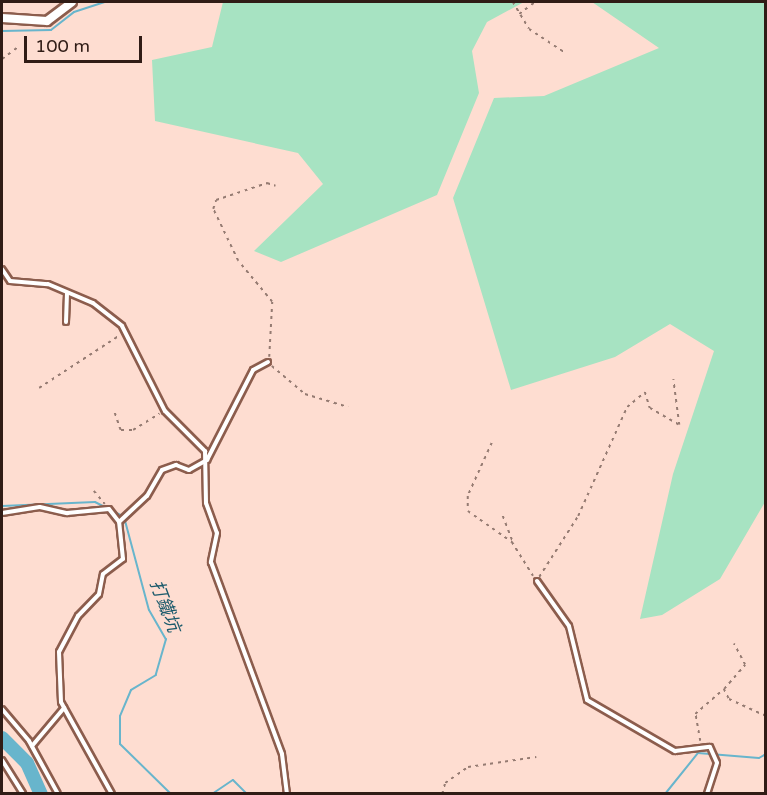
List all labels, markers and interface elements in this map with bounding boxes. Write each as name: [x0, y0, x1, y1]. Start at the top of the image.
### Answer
scale bar: [27, 24, 146, 62]
text: 100 m: [35, 35, 90, 57]
water label: 打鐵坑: [145, 577, 185, 635]

